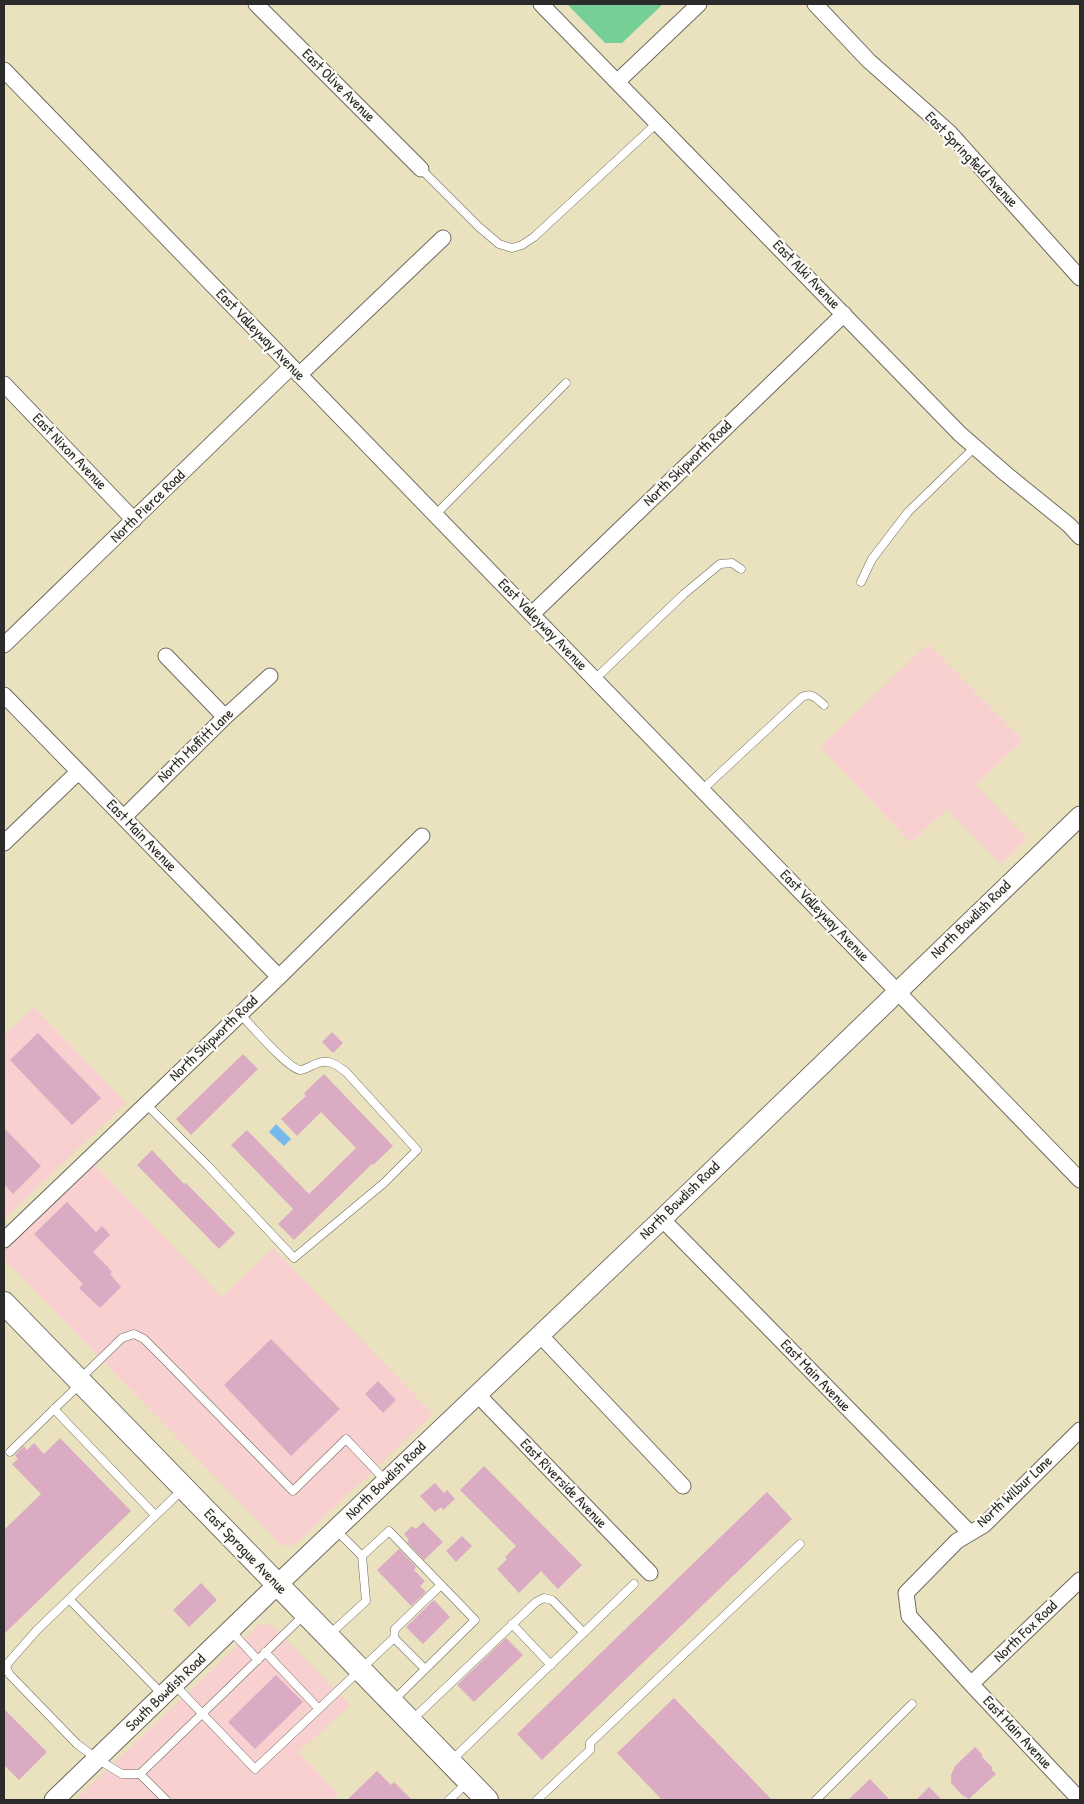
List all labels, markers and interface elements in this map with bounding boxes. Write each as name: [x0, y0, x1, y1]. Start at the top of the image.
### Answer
street label: East Olive Avenue: [298, 46, 378, 126]
street label: East Springfield Avenue: [921, 108, 1021, 212]
street label: East Alki Avenue: [769, 237, 843, 313]
street label: East Valleyway Avenue: [212, 285, 308, 385]
street label: East Nixon Avenue: [28, 410, 110, 494]
street label: North Skipworth Road: [640, 417, 736, 511]
street label: North Pierce Road: [107, 467, 189, 547]
street label: East Valleyway Avenue: [494, 575, 590, 675]
street label: North Moffitt Lane: [154, 705, 238, 787]
street label: East Main Avenue: [102, 796, 180, 876]
street label: East Valleyway Avenue: [776, 866, 872, 966]
street label: North Bowdish Road: [927, 877, 1015, 963]
street label: North Skipworth Road: [166, 992, 262, 1086]
street label: North Bowdish Road: [636, 1158, 724, 1244]
street label: East Main Avenue: [776, 1336, 854, 1416]
street label: East Riverside Avenue: [516, 1436, 610, 1532]
street label: North Bowdish Road: [342, 1438, 430, 1524]
street label: North Wilbur Lane: [973, 1452, 1057, 1532]
street label: East Sprague Avenue: [200, 1505, 290, 1599]
street label: North Fox Road: [991, 1597, 1061, 1667]
street label: South Bowdish Road: [122, 1650, 210, 1736]
street label: East Main Avenue: [979, 1693, 1055, 1773]

